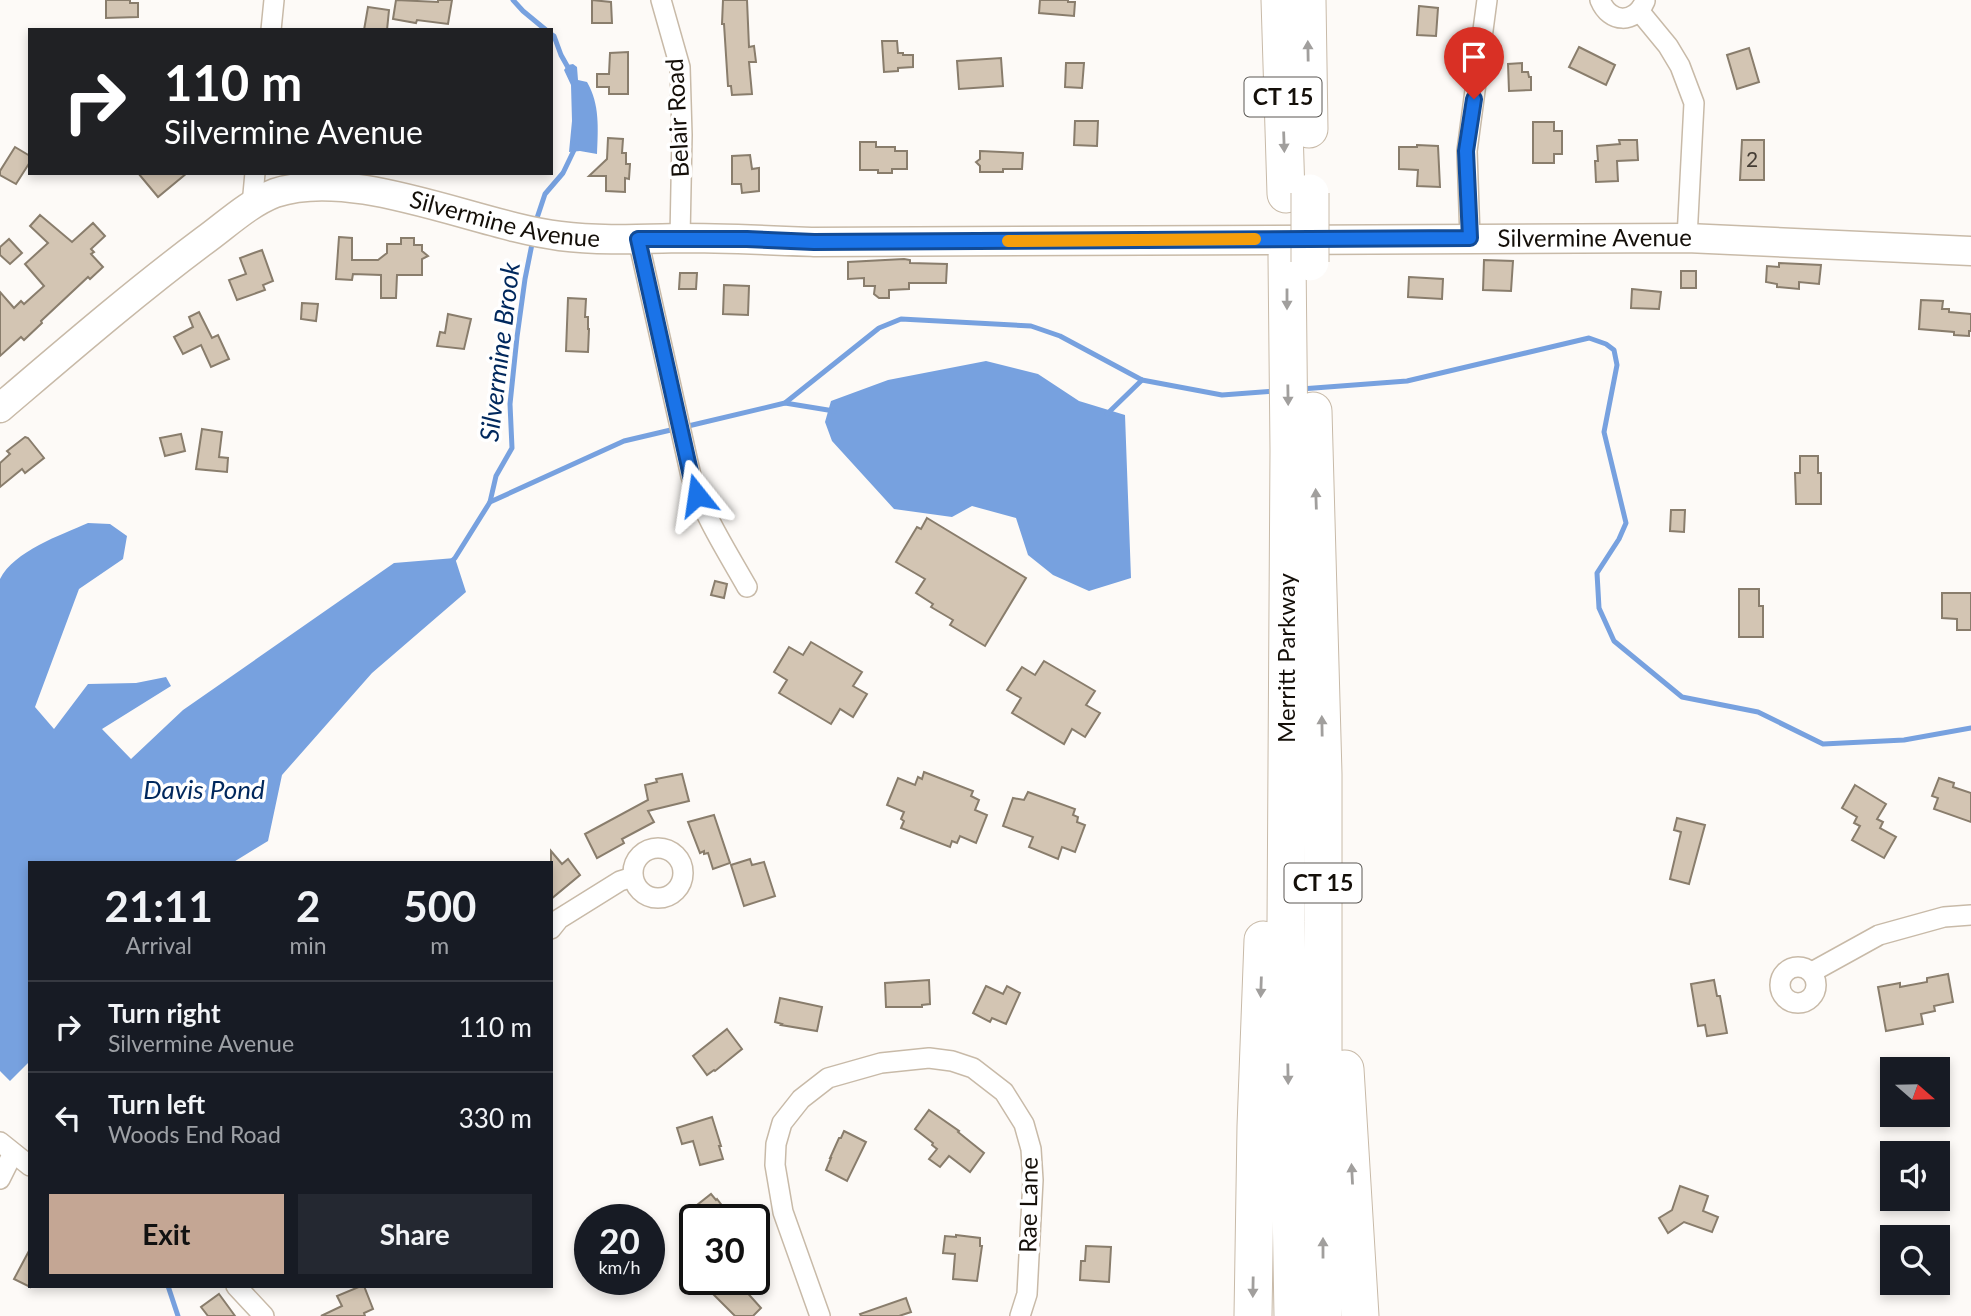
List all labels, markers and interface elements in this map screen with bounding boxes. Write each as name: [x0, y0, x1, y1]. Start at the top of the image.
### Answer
pin: [1444, 27, 1504, 99]
icon: arrive: [1455, 38, 1493, 76]
one-way arrow: [1302, 40, 1313, 62]
text: 110 m: [164, 53, 302, 111]
icon: right: [49, 56, 140, 147]
street label: Belair Road: [659, 58, 694, 178]
road number: CT 15: [1244, 78, 1322, 116]
text: Silvermine Avenue: [164, 112, 423, 151]
one-way arrow: [1279, 131, 1290, 153]
house number: 2: [1746, 146, 1758, 171]
street label: Silvermine Avenue: [407, 184, 601, 252]
street label: Silvermine Avenue: [1497, 222, 1692, 252]
water label: Silvermine Brook: [472, 260, 526, 443]
one-way arrow: [1281, 288, 1293, 310]
one-way arrow: [1282, 385, 1293, 407]
position arrow: [660, 458, 734, 532]
one-way arrow: [1310, 488, 1321, 510]
street label: Merritt Parkway: [1271, 572, 1300, 743]
one-way arrow: [1316, 715, 1327, 737]
water label: Davis Pond: [143, 773, 265, 805]
road number: CT 15: [1284, 863, 1362, 902]
text: 21:11: [105, 881, 213, 931]
text: 2: [296, 881, 320, 931]
text: 500: [403, 881, 476, 931]
text: Arrival: [126, 931, 192, 959]
text: min: [289, 931, 327, 959]
text: m: [430, 931, 449, 959]
one-way arrow: [1256, 976, 1267, 998]
text: Turn right: [108, 997, 221, 1029]
icon: right: [49, 1008, 87, 1046]
text: 110 m: [459, 1011, 532, 1043]
text: Silvermine Avenue: [108, 1029, 294, 1057]
north arrow: [1880, 1057, 1950, 1127]
map controls: [1880, 1057, 1950, 1295]
one-way arrow: [1282, 1063, 1294, 1085]
text: Turn left: [108, 1088, 205, 1120]
icon: left: [49, 1099, 87, 1137]
text: 330 m: [459, 1102, 532, 1134]
text: Woods End Road: [108, 1120, 281, 1148]
button: sound: [1880, 1141, 1950, 1211]
street label: Rae Lane: [1012, 1157, 1043, 1253]
one-way arrow: [1347, 1163, 1358, 1185]
button: Exit: [49, 1194, 284, 1274]
button: Share: [298, 1194, 532, 1274]
speed limit sign: 30: [679, 1204, 770, 1295]
text: 20: [599, 1219, 640, 1261]
button: search: [1880, 1225, 1950, 1295]
one-way arrow: [1317, 1237, 1329, 1259]
text: km/h: [598, 1256, 641, 1278]
one-way arrow: [1248, 1277, 1259, 1299]

